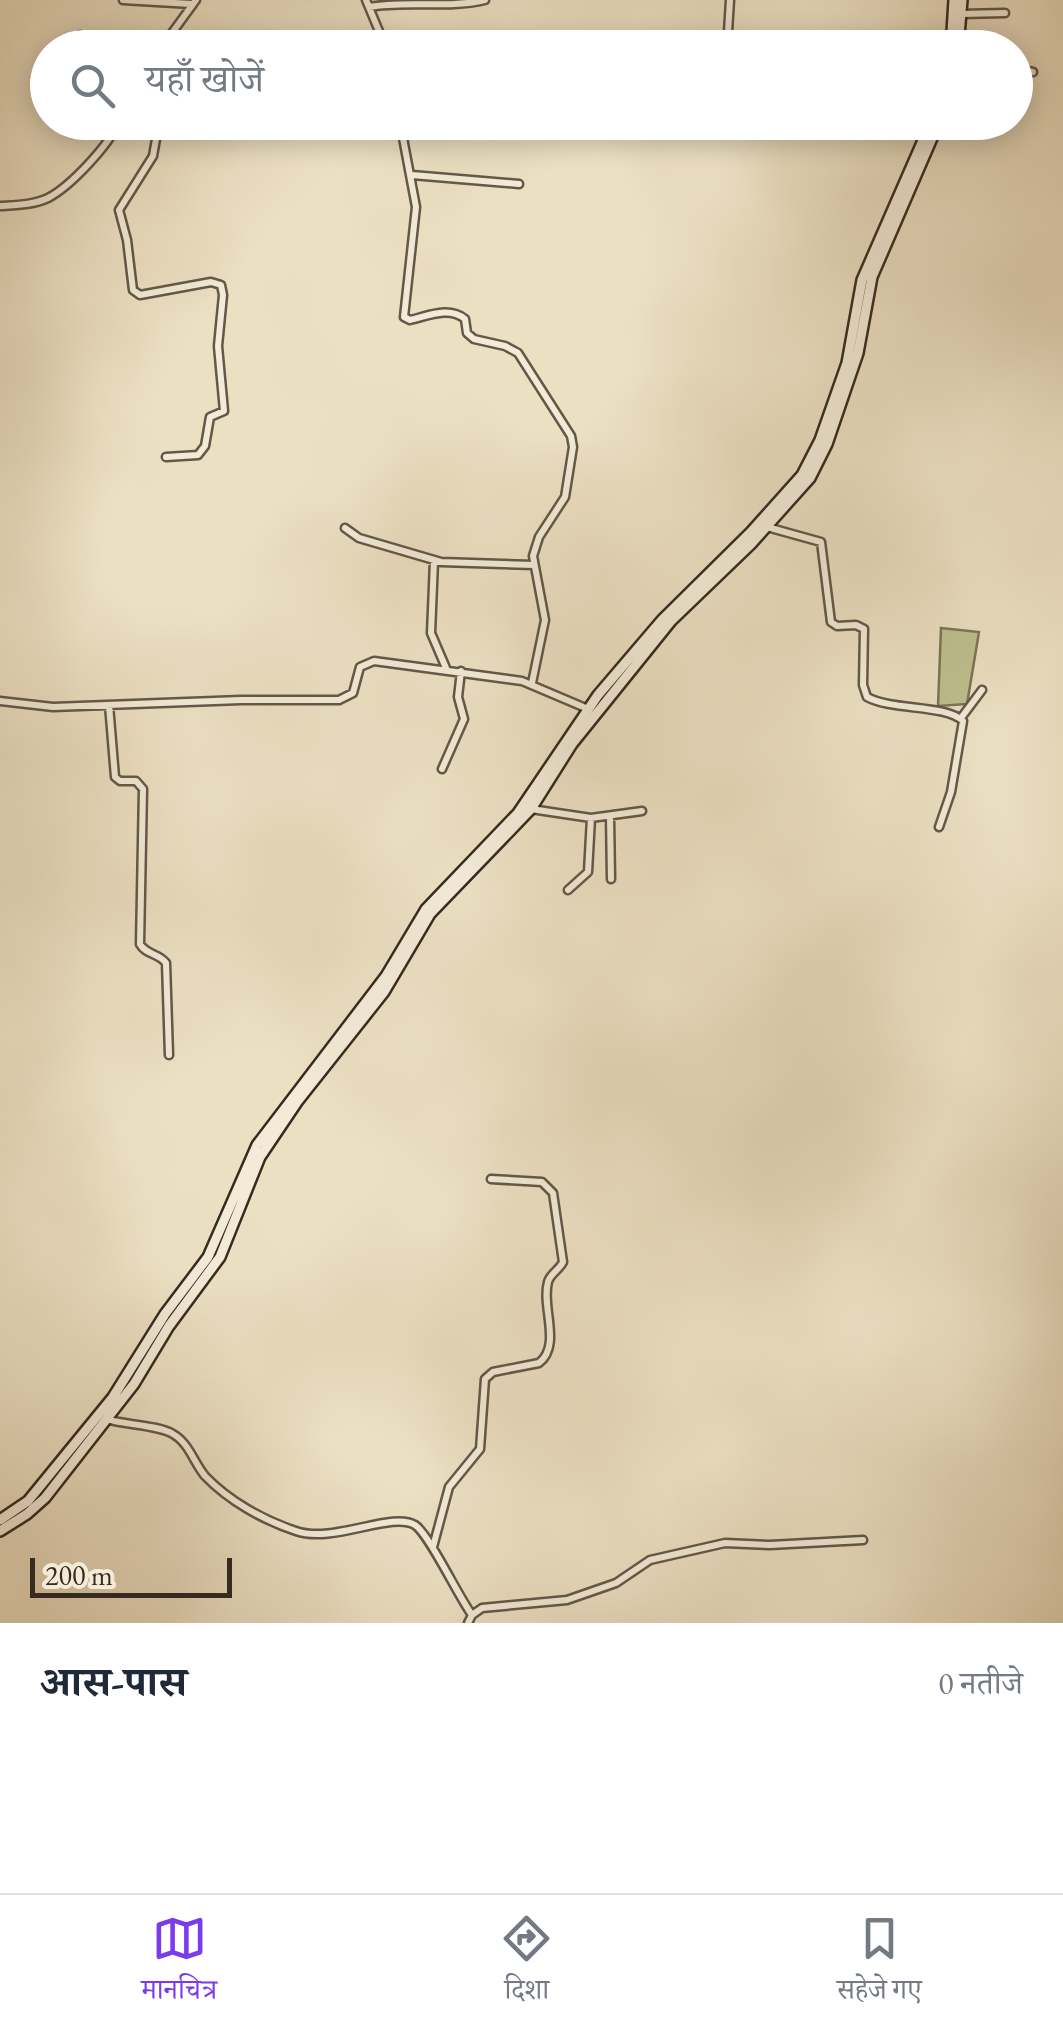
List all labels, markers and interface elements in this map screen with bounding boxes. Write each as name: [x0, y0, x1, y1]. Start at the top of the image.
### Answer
search box: [30, 30, 1033, 140]
text: यहाँ खोजें: [145, 54, 264, 103]
icon: search: [65, 58, 120, 113]
scale bar: [30, 1553, 232, 1598]
text: 200 m: [45, 1557, 113, 1593]
text: आस-पास: [40, 1654, 187, 1709]
text: 0 नतीजे: [938, 1662, 1023, 1704]
tab: मानचित्र: [141, 1911, 217, 2017]
tab: दिशा: [499, 1911, 554, 2017]
tab: सहेजे गए: [837, 1911, 922, 2017]

